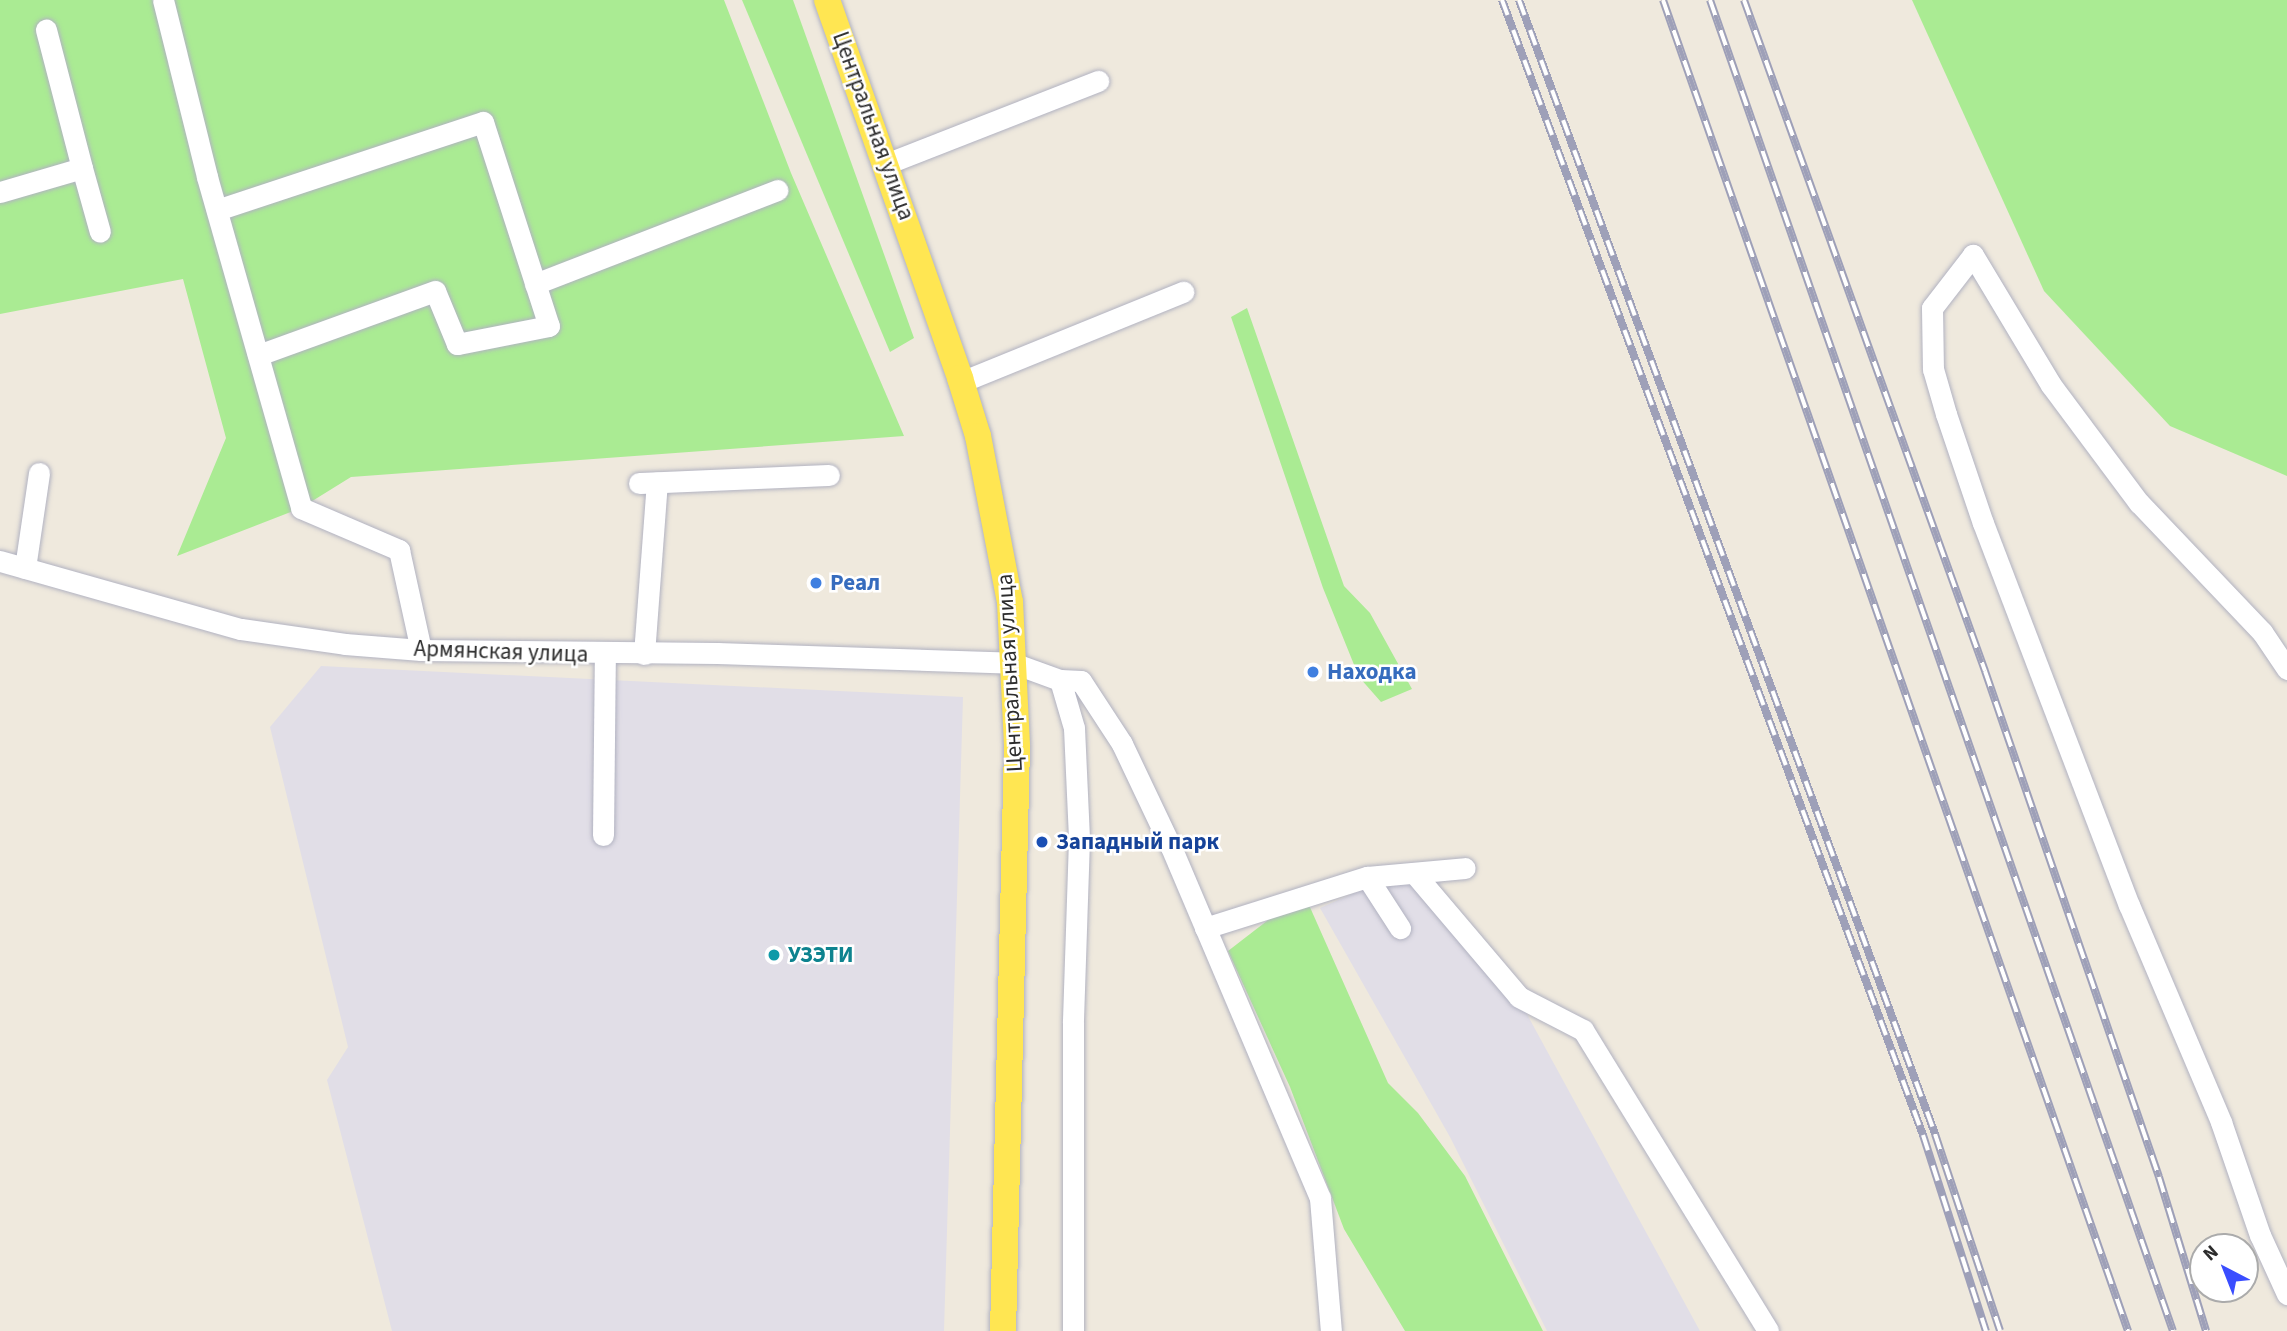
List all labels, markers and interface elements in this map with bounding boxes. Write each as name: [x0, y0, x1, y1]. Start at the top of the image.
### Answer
street label: Центральная улица: [826, 28, 920, 224]
place label: Реал: [830, 569, 880, 597]
street label: Центральная улица: [991, 573, 1029, 773]
marker: Реал: [808, 575, 824, 591]
street label: Армянская улица: [413, 635, 589, 669]
place label: Находка: [1327, 658, 1417, 686]
marker: Находка: [1305, 664, 1321, 680]
place label: Западный парк: [1056, 828, 1219, 856]
marker: Западный парк: [1034, 834, 1050, 850]
place label: УЗЭТИ: [788, 941, 854, 969]
marker: УЗЭТИ: [766, 947, 782, 963]
north arrow: [2189, 1233, 2259, 1303]
text: N: [2197, 1239, 2225, 1268]

